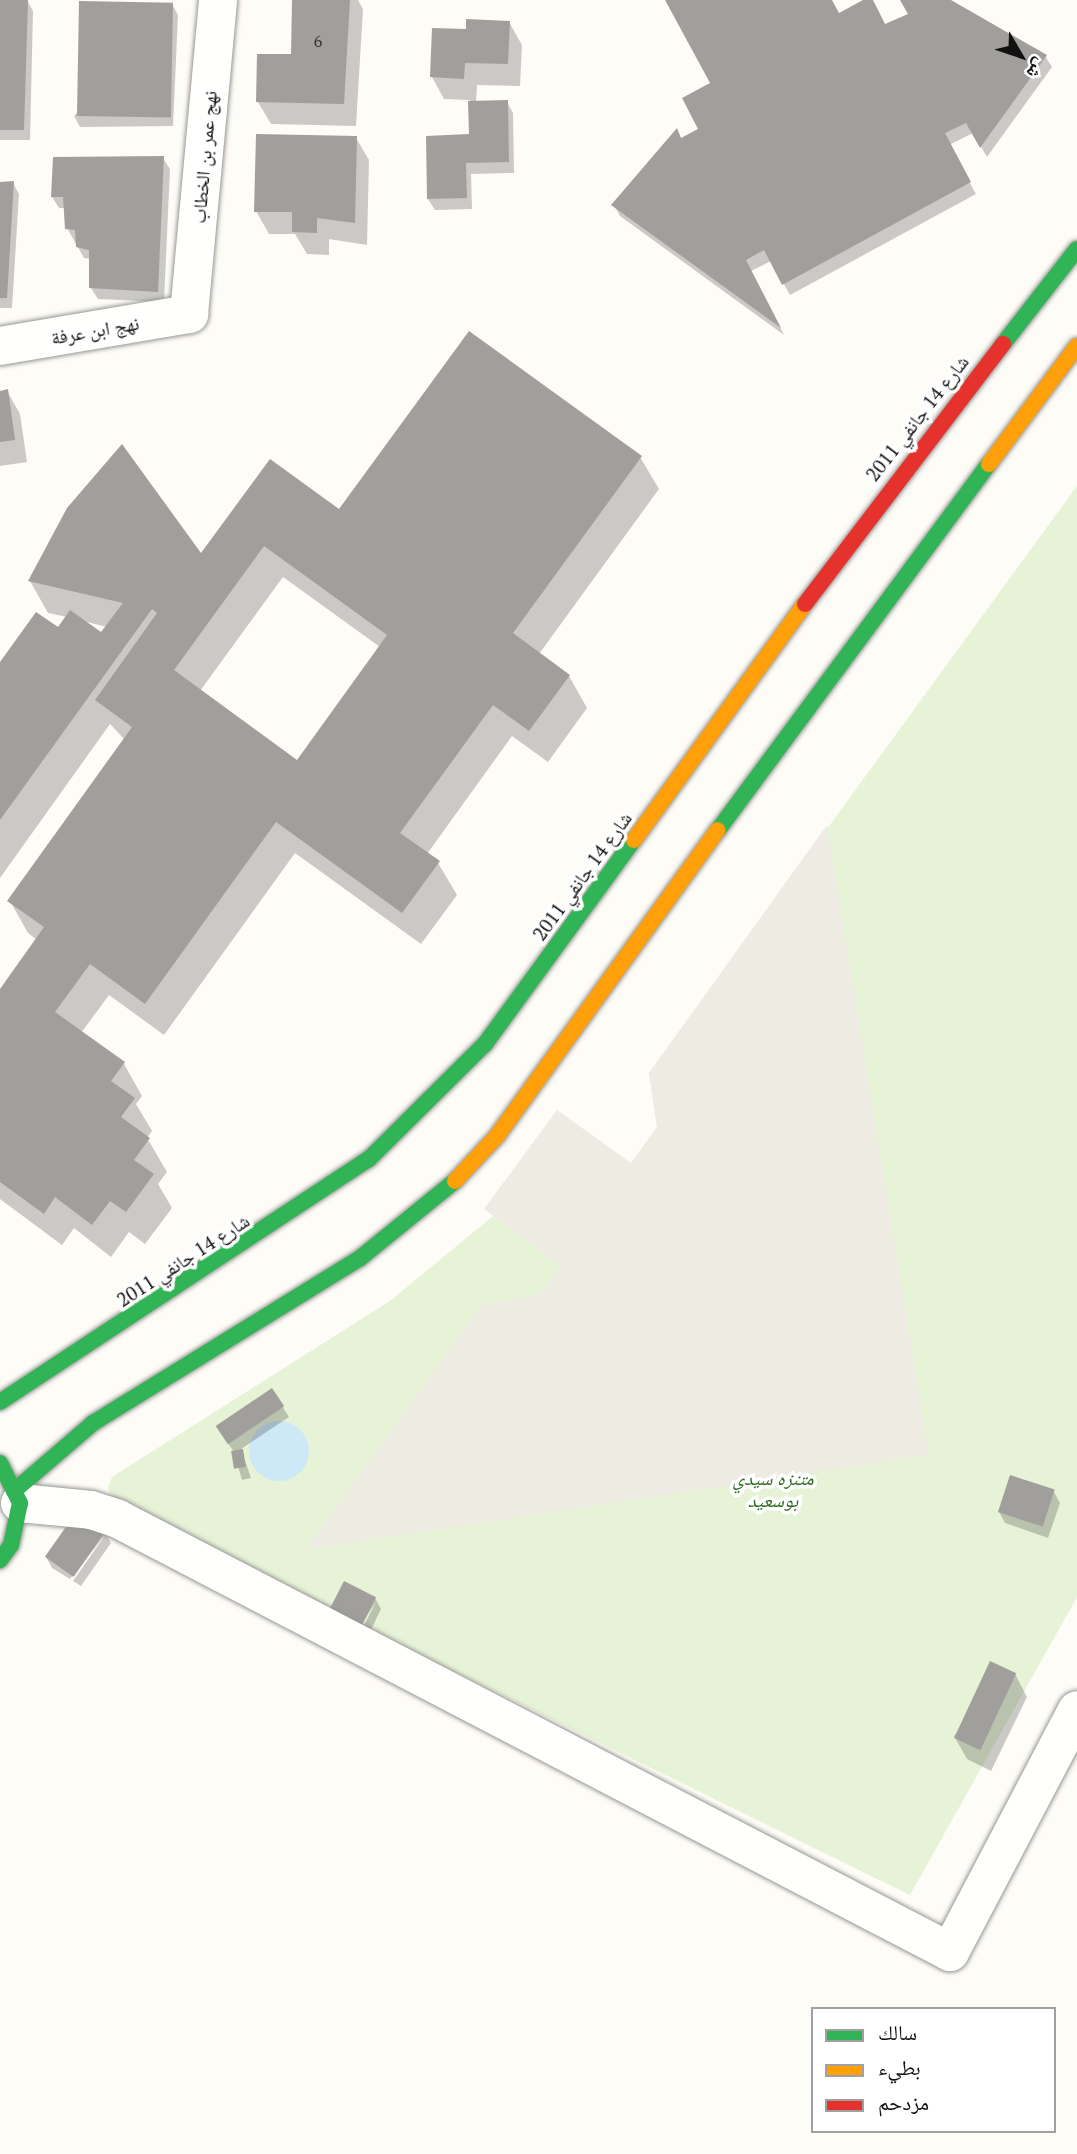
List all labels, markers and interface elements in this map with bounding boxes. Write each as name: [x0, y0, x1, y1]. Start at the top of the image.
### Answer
north arrow: [986, 21, 1056, 91]
house number: 6: [314, 31, 322, 51]
text: ش: [1022, 54, 1054, 85]
street label: نهج عمر بن الخطاب: [187, 90, 221, 224]
street label: نهج ابن عرفة: [49, 311, 141, 349]
street label: شارع 14 جانفي 2011: [861, 351, 973, 485]
street label: شارع 14 جانفي 2011: [528, 807, 636, 945]
street label: شارع 14 جانفي 2011: [113, 1209, 253, 1311]
park label: متنزه سيدي بوسعيد: [732, 1467, 814, 1511]
legend: [811, 2007, 1056, 2133]
text: سالك: [878, 2018, 917, 2046]
text: بطيء: [878, 2053, 921, 2081]
text: مزدحم: [878, 2088, 929, 2116]

